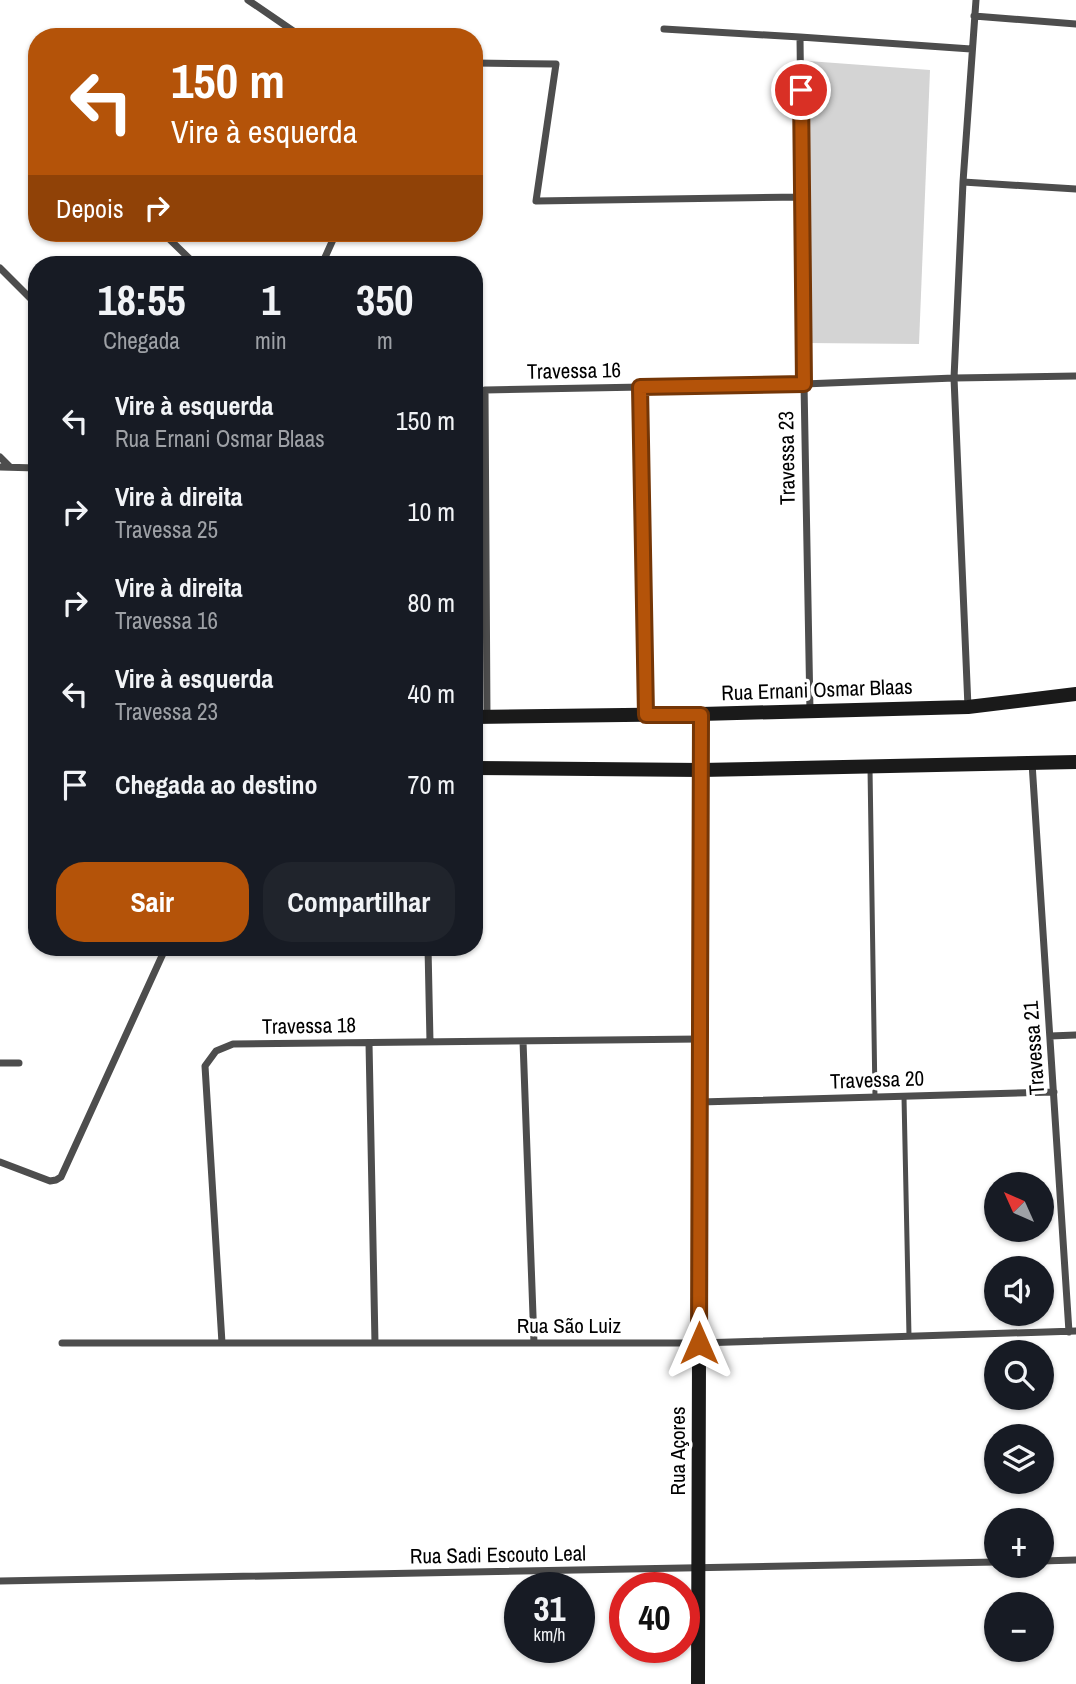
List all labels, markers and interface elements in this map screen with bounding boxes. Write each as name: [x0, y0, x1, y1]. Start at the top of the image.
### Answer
text: 150 m: [171, 47, 285, 113]
icon: left: [56, 56, 147, 147]
pin: [771, 60, 831, 120]
icon: arrive: [782, 71, 820, 109]
text: Vire à esquerda: [171, 110, 357, 153]
icon: right: [138, 189, 176, 227]
text: Depois: [56, 191, 124, 226]
text: 18:55: [98, 272, 186, 328]
text: 1: [261, 272, 280, 328]
text: 350: [356, 272, 414, 328]
text: Chegada: [103, 325, 180, 356]
text: min: [255, 325, 287, 356]
text: m: [377, 325, 393, 356]
street label: Travessa 16: [527, 355, 621, 386]
text: Vire à esquerda: [115, 388, 273, 423]
icon: left: [56, 402, 94, 440]
text: 150 m: [396, 403, 455, 438]
street label: Travessa 23: [771, 411, 802, 505]
text: Rua Ernani Osmar Blaas: [115, 423, 325, 454]
text: Vire à direita: [115, 479, 243, 514]
icon: right: [56, 493, 94, 531]
text: 10 m: [408, 494, 455, 529]
text: Travessa 25: [115, 514, 218, 545]
text: Vire à direita: [115, 570, 243, 605]
icon: right: [56, 584, 94, 622]
text: 80 m: [408, 585, 455, 620]
text: Travessa 16: [115, 605, 218, 636]
text: Vire à esquerda: [115, 661, 273, 696]
street label: Rua Ernani Osmar Blaas: [721, 672, 913, 707]
icon: left: [56, 675, 94, 713]
text: 40 m: [408, 676, 455, 711]
text: Travessa 23: [115, 696, 218, 727]
icon: arrive: [56, 766, 94, 804]
text: Chegada ao destino: [115, 767, 318, 802]
text: 70 m: [408, 767, 455, 802]
button: Sair: [56, 862, 249, 942]
button: Compartilhar: [263, 862, 455, 942]
street label: Travessa 21: [1016, 1000, 1051, 1096]
street label: Travessa 18: [262, 1010, 356, 1041]
street label: Travessa 20: [829, 1063, 925, 1096]
north arrow: [984, 1172, 1054, 1242]
map controls: [984, 1172, 1054, 1662]
button: sound: [984, 1256, 1054, 1326]
position arrow: [662, 1306, 736, 1380]
street label: Rua São Luiz: [517, 1311, 622, 1340]
button: search: [984, 1340, 1054, 1410]
street label: Rua Açores: [663, 1406, 692, 1496]
button: layers: [984, 1424, 1054, 1494]
button: +: [984, 1508, 1054, 1578]
street label: Rua Sadi Escouto Leal: [410, 1538, 586, 1571]
speed limit sign: 40: [609, 1572, 700, 1663]
text: 31: [534, 1585, 565, 1632]
button: −: [984, 1592, 1054, 1662]
text: km/h: [534, 1622, 566, 1647]

